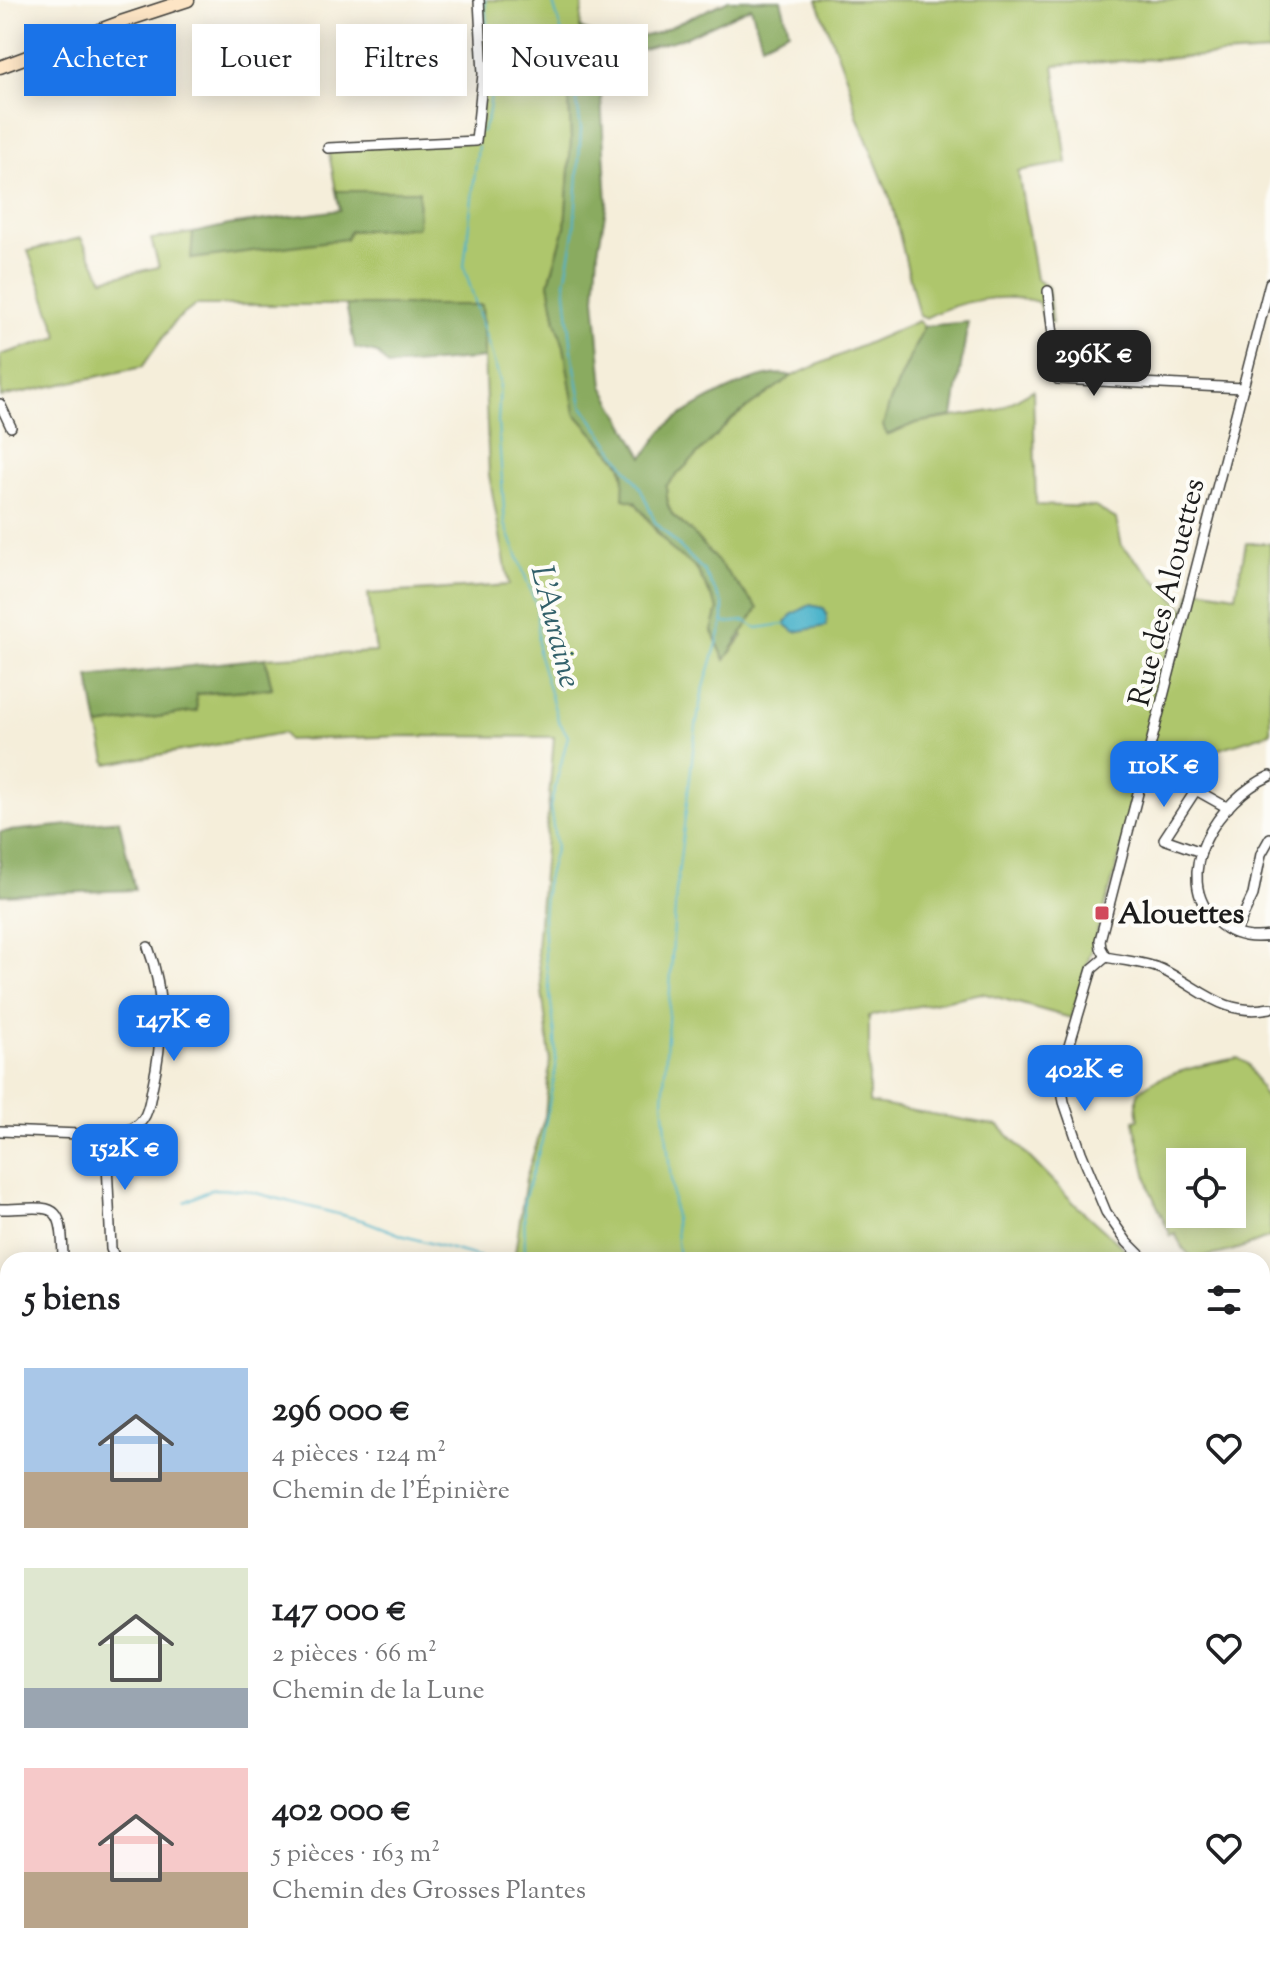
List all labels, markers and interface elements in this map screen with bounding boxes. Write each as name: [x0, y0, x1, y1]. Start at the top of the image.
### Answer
chip: Acheter: [24, 24, 176, 96]
chip: Louer: [192, 24, 320, 96]
chip: Filtres: [336, 24, 467, 96]
chip: Nouveau: [483, 24, 648, 96]
pin: 296K €: [1029, 330, 1159, 398]
text: 296K €: [1055, 337, 1133, 374]
street label: Rue des Alouettes: [1119, 474, 1218, 711]
water label: L'Auraine: [517, 561, 592, 693]
pin: 110K €: [1099, 741, 1229, 809]
text: 110K €: [1128, 748, 1200, 785]
place label: Alouettes: [1118, 894, 1244, 937]
marker: Alouettes: [1093, 904, 1111, 922]
pin: 147K €: [109, 995, 239, 1063]
text: 147K €: [136, 1002, 212, 1039]
pin: 402K €: [1020, 1045, 1150, 1113]
text: 402K €: [1046, 1052, 1124, 1089]
pin: 152K €: [60, 1124, 190, 1192]
text: 152K €: [90, 1131, 160, 1168]
map controls: [1166, 1148, 1246, 1228]
button: locate: [1166, 1148, 1246, 1228]
text: 5 biens: [24, 1276, 120, 1325]
icon: filters: [1202, 1278, 1246, 1322]
text: 296 000 €: [272, 1387, 411, 1436]
icon: home: [88, 1400, 184, 1496]
icon: heart: [1202, 1426, 1246, 1470]
text: 4 pièces · 124 m²: [272, 1436, 446, 1473]
text: Chemin de l'Épinière: [272, 1473, 510, 1510]
text: 147 000 €: [272, 1587, 407, 1636]
icon: home: [88, 1600, 184, 1696]
icon: heart: [1202, 1626, 1246, 1670]
text: 2 pièces · 66 m²: [272, 1636, 437, 1673]
text: Chemin de la Lune: [272, 1673, 485, 1710]
text: 402 000 €: [272, 1787, 412, 1836]
icon: home: [88, 1800, 184, 1896]
icon: heart: [1202, 1826, 1246, 1870]
text: 5 pièces · 163 m²: [272, 1836, 440, 1873]
text: Chemin des Grosses Plantes: [272, 1873, 586, 1910]

